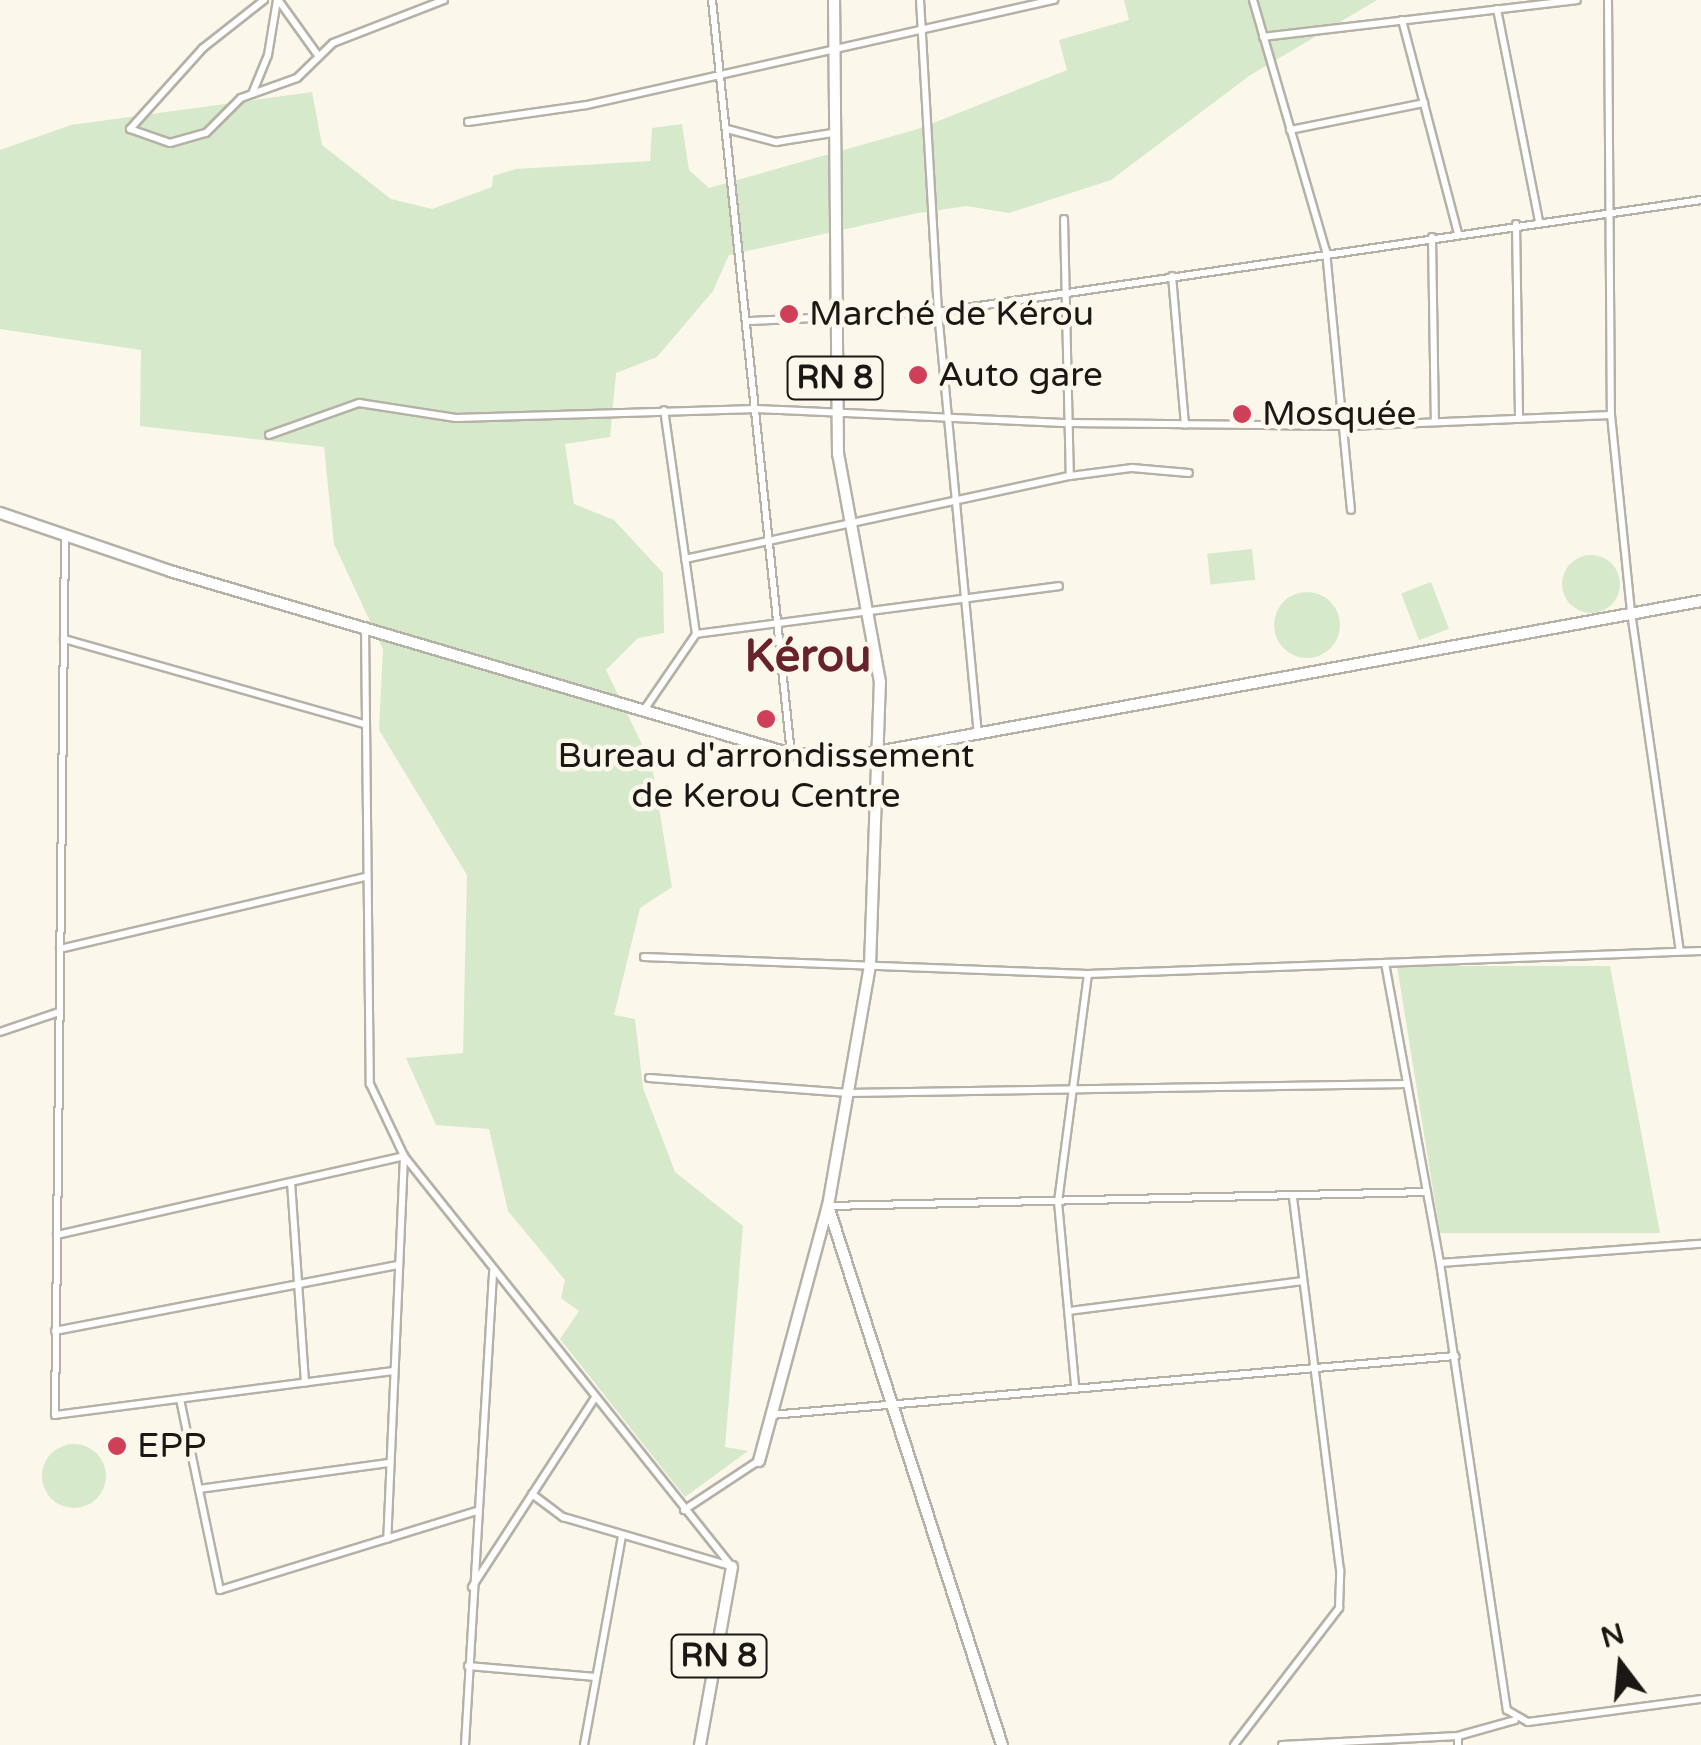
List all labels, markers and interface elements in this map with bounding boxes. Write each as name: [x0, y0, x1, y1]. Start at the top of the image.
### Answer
place label: Marché de Kérou: [809, 293, 1094, 335]
marker: Marché de Kérou: [778, 303, 800, 325]
road number: RN 8: [785, 351, 885, 405]
place label: Auto gare: [938, 354, 1103, 396]
marker: Auto gare: [907, 364, 929, 386]
place label: Mosquée: [1262, 393, 1416, 435]
marker: Mosquée: [1231, 403, 1253, 425]
district label: Kérou: [745, 631, 871, 685]
marker: Bureau d'arrondissement de Kerou Centre: [755, 708, 777, 730]
place label: Bureau d'arrondissement de Kerou Centre: [558, 735, 974, 817]
place label: EPP: [137, 1425, 206, 1467]
marker: EPP: [106, 1435, 128, 1457]
north arrow: [1571, 1615, 1671, 1715]
text: N: [1597, 1617, 1628, 1656]
road number: RN 8: [669, 1629, 769, 1683]

